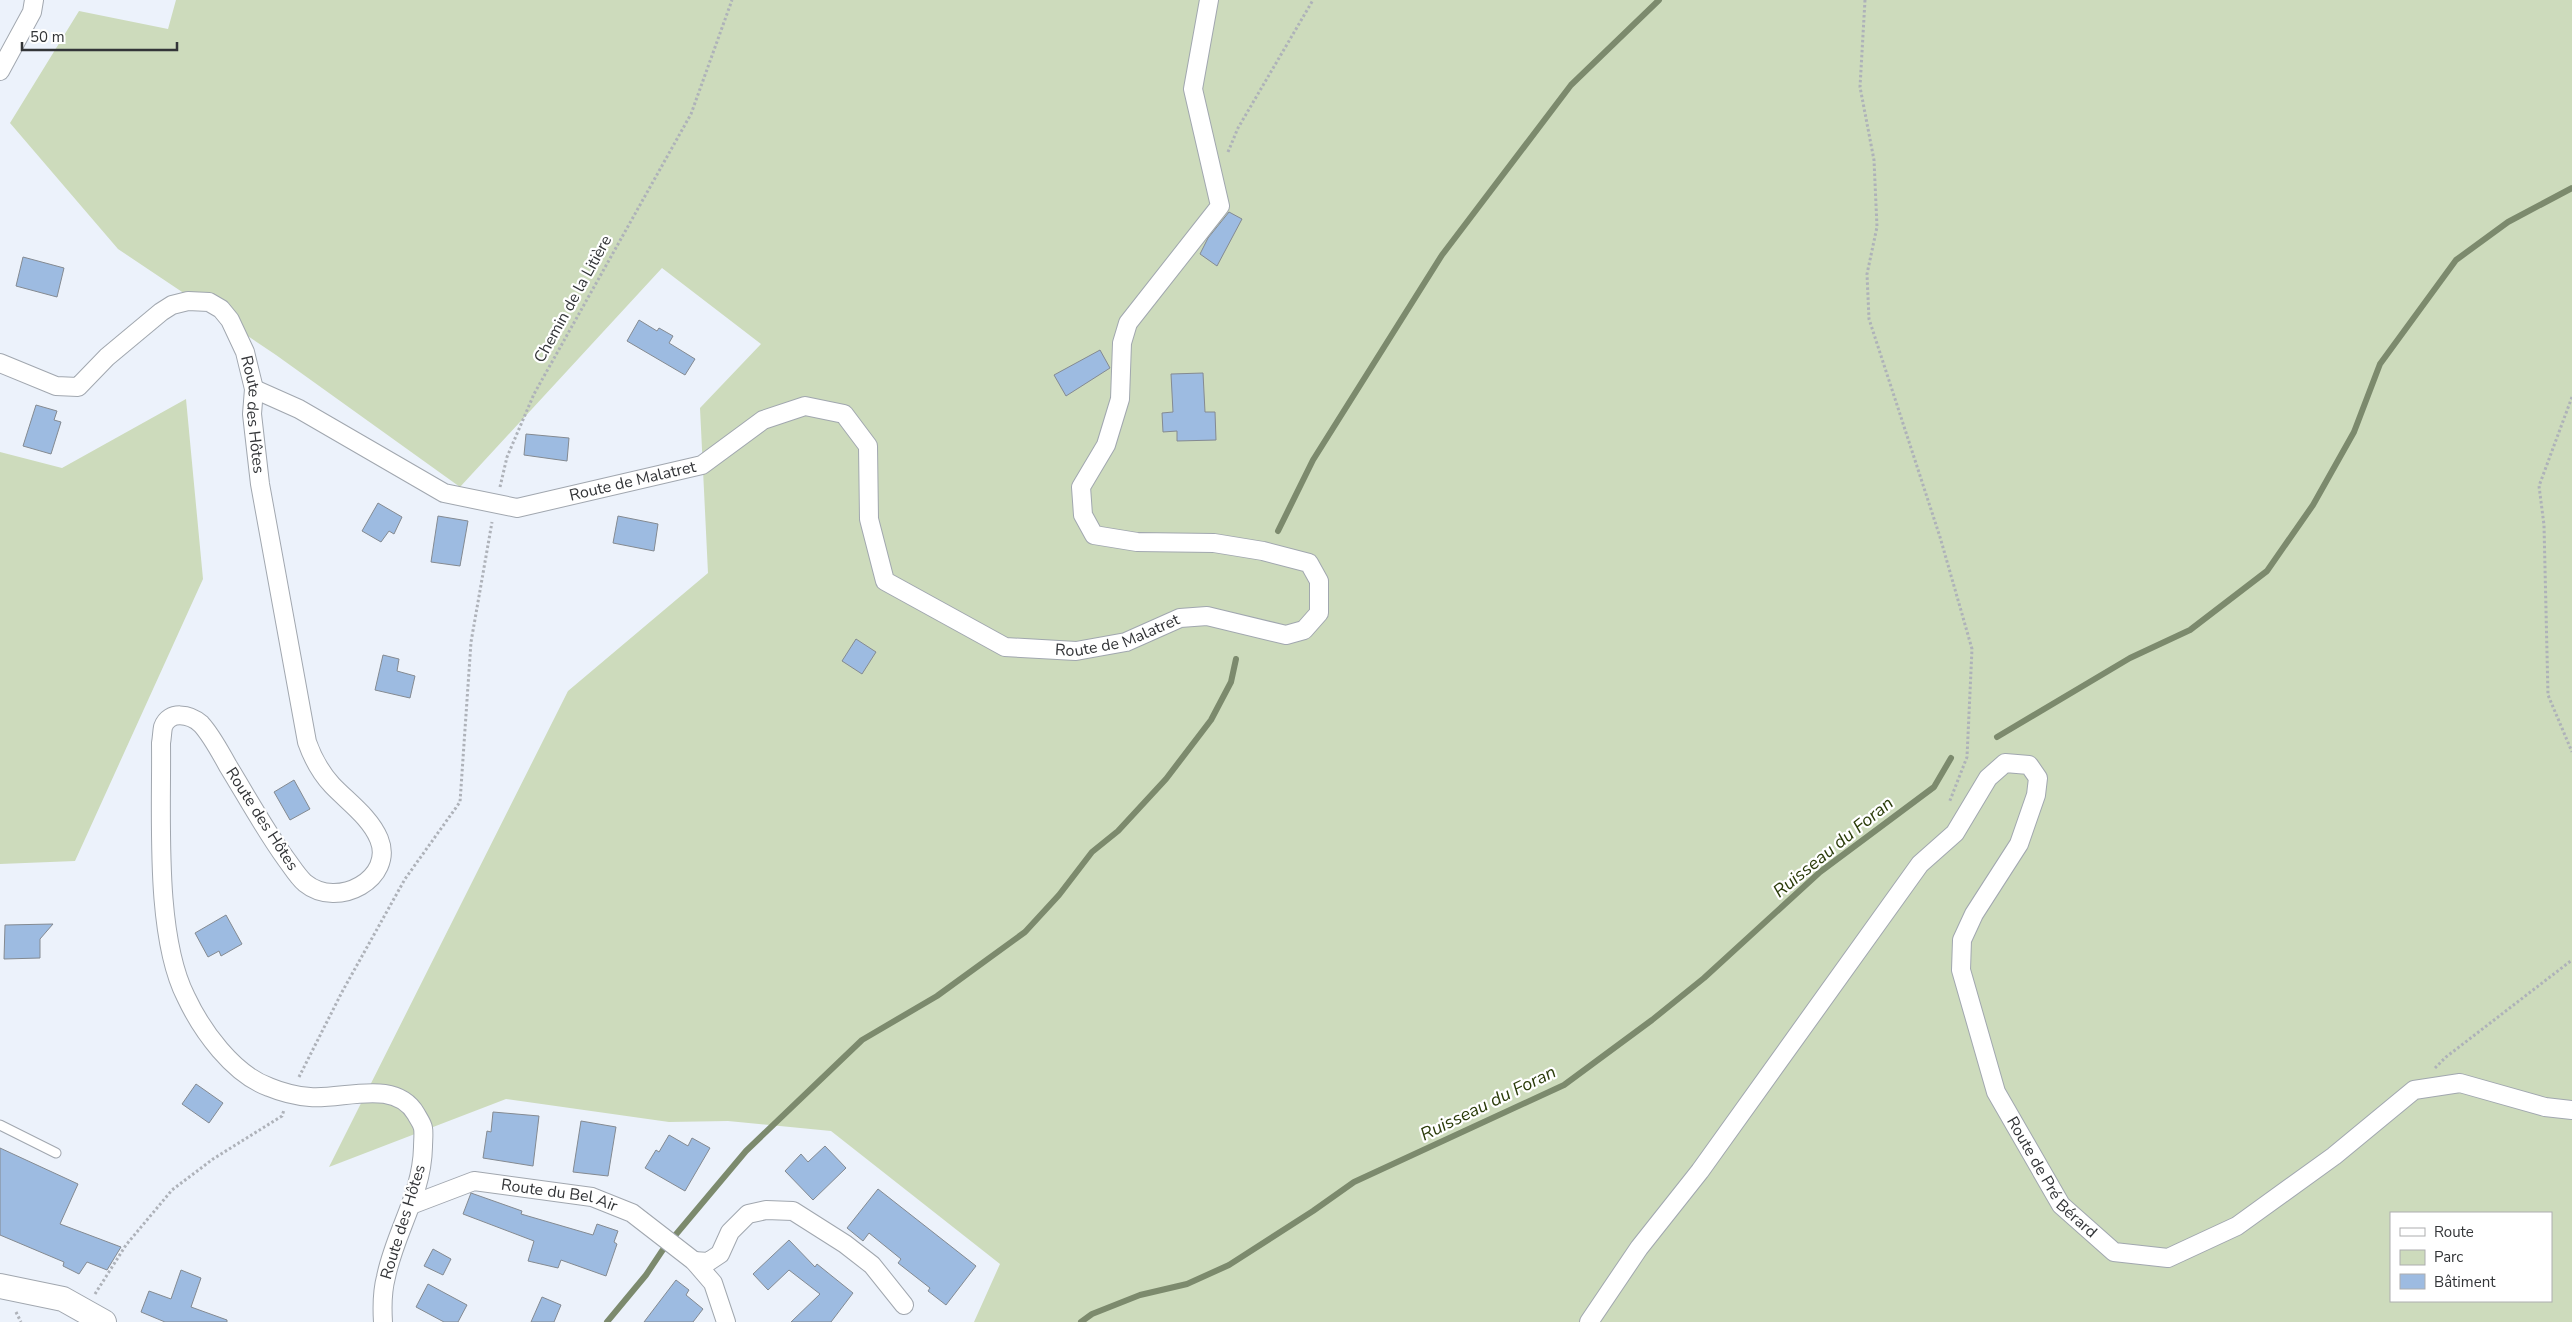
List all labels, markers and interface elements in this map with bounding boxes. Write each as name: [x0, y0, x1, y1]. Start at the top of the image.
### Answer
scale bar: [22, 20, 178, 52]
text: 50 m: [30, 27, 65, 47]
street label: Chemin de la Litière: [529, 231, 617, 367]
street label: Route des Hôtes: [235, 353, 270, 475]
street label: Route de Malatret: [567, 456, 698, 506]
street label: Route de Malatret: [1054, 608, 1183, 662]
street label: Route des Hôtes: [220, 763, 304, 875]
water label: Ruisseau du Foran: [1768, 791, 1898, 903]
water label: Ruisseau du Foran: [1416, 1060, 1560, 1146]
street label: Route de Pré Bérard: [2001, 1112, 2102, 1243]
street label: Route des Hôtes: [375, 1162, 431, 1282]
street label: Route du Bel Air: [500, 1174, 621, 1217]
legend: [2390, 1212, 2552, 1302]
text: Route: [2434, 1222, 2474, 1242]
text: Parc: [2434, 1247, 2463, 1267]
text: Bâtiment: [2434, 1272, 2496, 1292]

